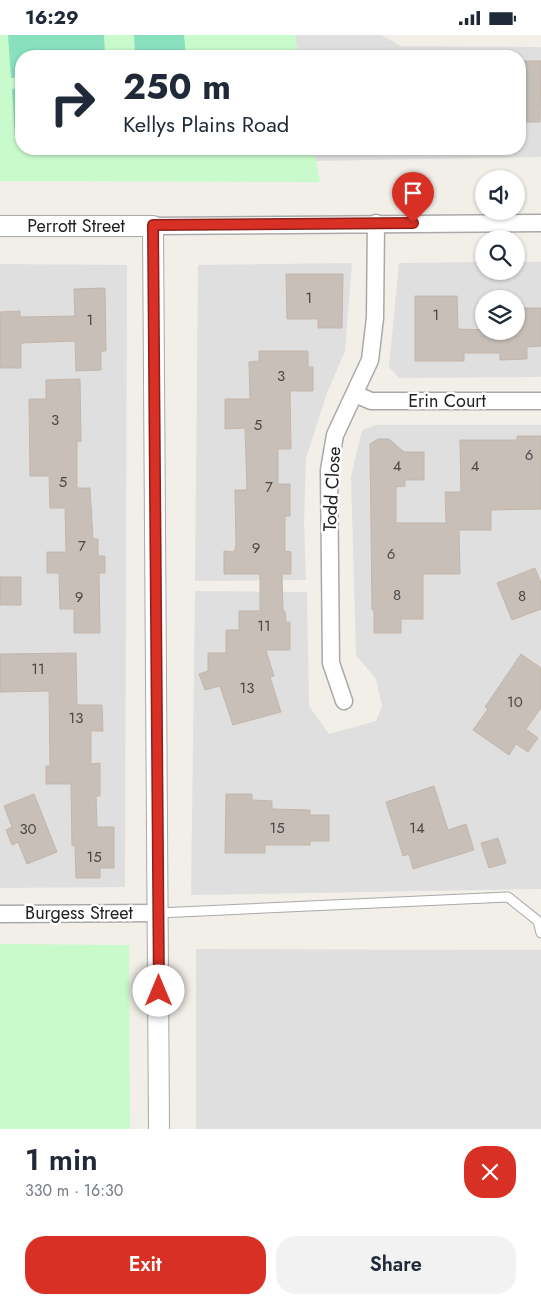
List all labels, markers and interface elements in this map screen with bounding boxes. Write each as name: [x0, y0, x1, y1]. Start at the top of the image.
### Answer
text: 16:29: [25, 4, 79, 31]
text: 250 m: [123, 62, 231, 112]
icon: right: [40, 70, 105, 135]
text: Kellys Plains Road: [123, 108, 289, 140]
map controls: [475, 170, 525, 340]
button: sound: [475, 170, 525, 220]
pin: [392, 172, 434, 223]
icon: arrive: [399, 179, 427, 207]
street label: Perrott Street: [27, 213, 125, 239]
button: search: [475, 230, 525, 280]
house number: 1: [306, 287, 312, 309]
button: layers: [475, 290, 525, 340]
house number: 1: [433, 304, 439, 326]
house number: 1: [87, 309, 93, 331]
house number: 3: [277, 365, 285, 387]
street label: Erin Court: [408, 388, 487, 414]
house number: 3: [51, 409, 59, 431]
house number: 5: [254, 414, 262, 436]
house number: 6: [525, 444, 533, 466]
street label: Todd Close: [317, 446, 347, 532]
house number: 4: [393, 455, 402, 477]
house number: 4: [471, 455, 480, 477]
house number: 5: [59, 471, 67, 493]
house number: 7: [265, 476, 273, 498]
house number: 7: [78, 535, 86, 557]
house number: 9: [252, 537, 260, 559]
house number: 6: [387, 543, 395, 565]
house number: 8: [393, 584, 401, 606]
house number: 8: [518, 585, 526, 607]
house number: 9: [75, 586, 83, 608]
house number: 11: [257, 615, 271, 637]
house number: 11: [31, 658, 45, 680]
house number: 13: [240, 677, 254, 699]
house number: 10: [507, 691, 523, 713]
house number: 13: [69, 707, 83, 729]
house number: 15: [269, 817, 285, 839]
house number: 14: [409, 817, 425, 839]
house number: 30: [19, 818, 37, 840]
house number: 15: [86, 846, 102, 868]
street label: Burgess Street: [25, 900, 134, 926]
position arrow: [132, 964, 184, 1016]
text: 1 min: [25, 1138, 98, 1181]
button: close: [464, 1146, 516, 1198]
text: 330 m · 16:30: [25, 1179, 123, 1202]
button: Exit: [25, 1236, 266, 1294]
button: Share: [276, 1236, 516, 1294]

